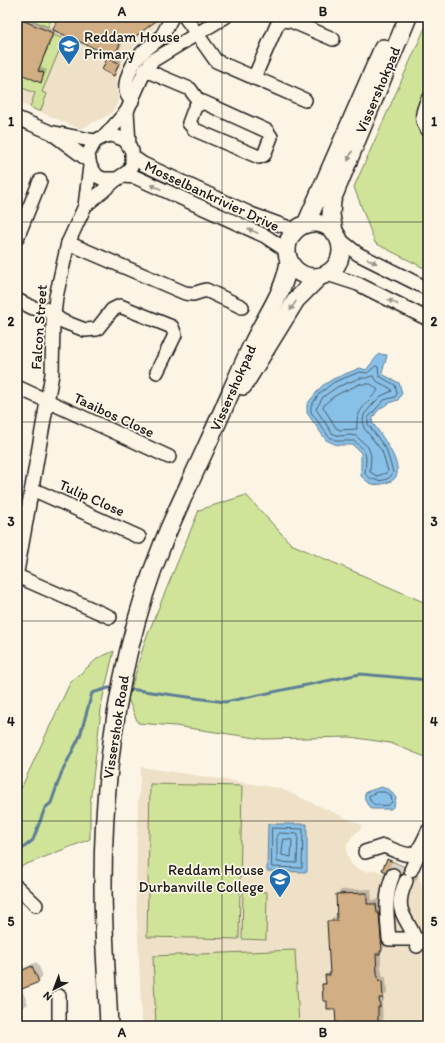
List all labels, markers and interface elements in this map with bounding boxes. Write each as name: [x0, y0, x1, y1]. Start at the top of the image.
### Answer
text: A: [117, 4, 127, 19]
text: B: [319, 4, 328, 19]
place label: Reddam House Primary: [84, 28, 180, 63]
school or university icon: Reddam House Primary: [56, 33, 82, 66]
street label: Vissershokpad: [352, 44, 404, 136]
text: 1: [8, 114, 14, 129]
text: 1: [431, 114, 437, 129]
one-way arrow: [347, 151, 353, 162]
street label: Mosselbankrivier Drive: [142, 157, 282, 235]
one-way arrow: [151, 184, 162, 190]
one-way arrow: [247, 228, 259, 234]
one-way arrow: [366, 257, 377, 264]
street label: Falcon Street: [27, 283, 51, 370]
one-way arrow: [387, 299, 399, 305]
one-way arrow: [289, 300, 296, 312]
text: 2: [8, 314, 15, 329]
text: 2: [431, 314, 438, 329]
street label: Vissershokpad: [206, 342, 260, 434]
street label: Taaibos Close: [71, 388, 157, 442]
street label: Tulip Close: [56, 476, 128, 520]
text: 3: [7, 514, 15, 529]
text: 3: [430, 514, 438, 529]
street label: Vissershok Road: [99, 673, 133, 780]
text: 4: [7, 714, 15, 729]
text: 4: [430, 714, 438, 729]
place label: Reddam House Durbanville College: [139, 861, 264, 896]
school or university icon: Reddam House Durbanville College: [267, 866, 293, 899]
text: 5: [8, 914, 15, 929]
text: 5: [431, 914, 438, 929]
north arrow: [34, 969, 74, 1009]
text: N: [41, 989, 55, 1003]
text: A: [117, 1025, 127, 1040]
text: B: [319, 1025, 328, 1040]

